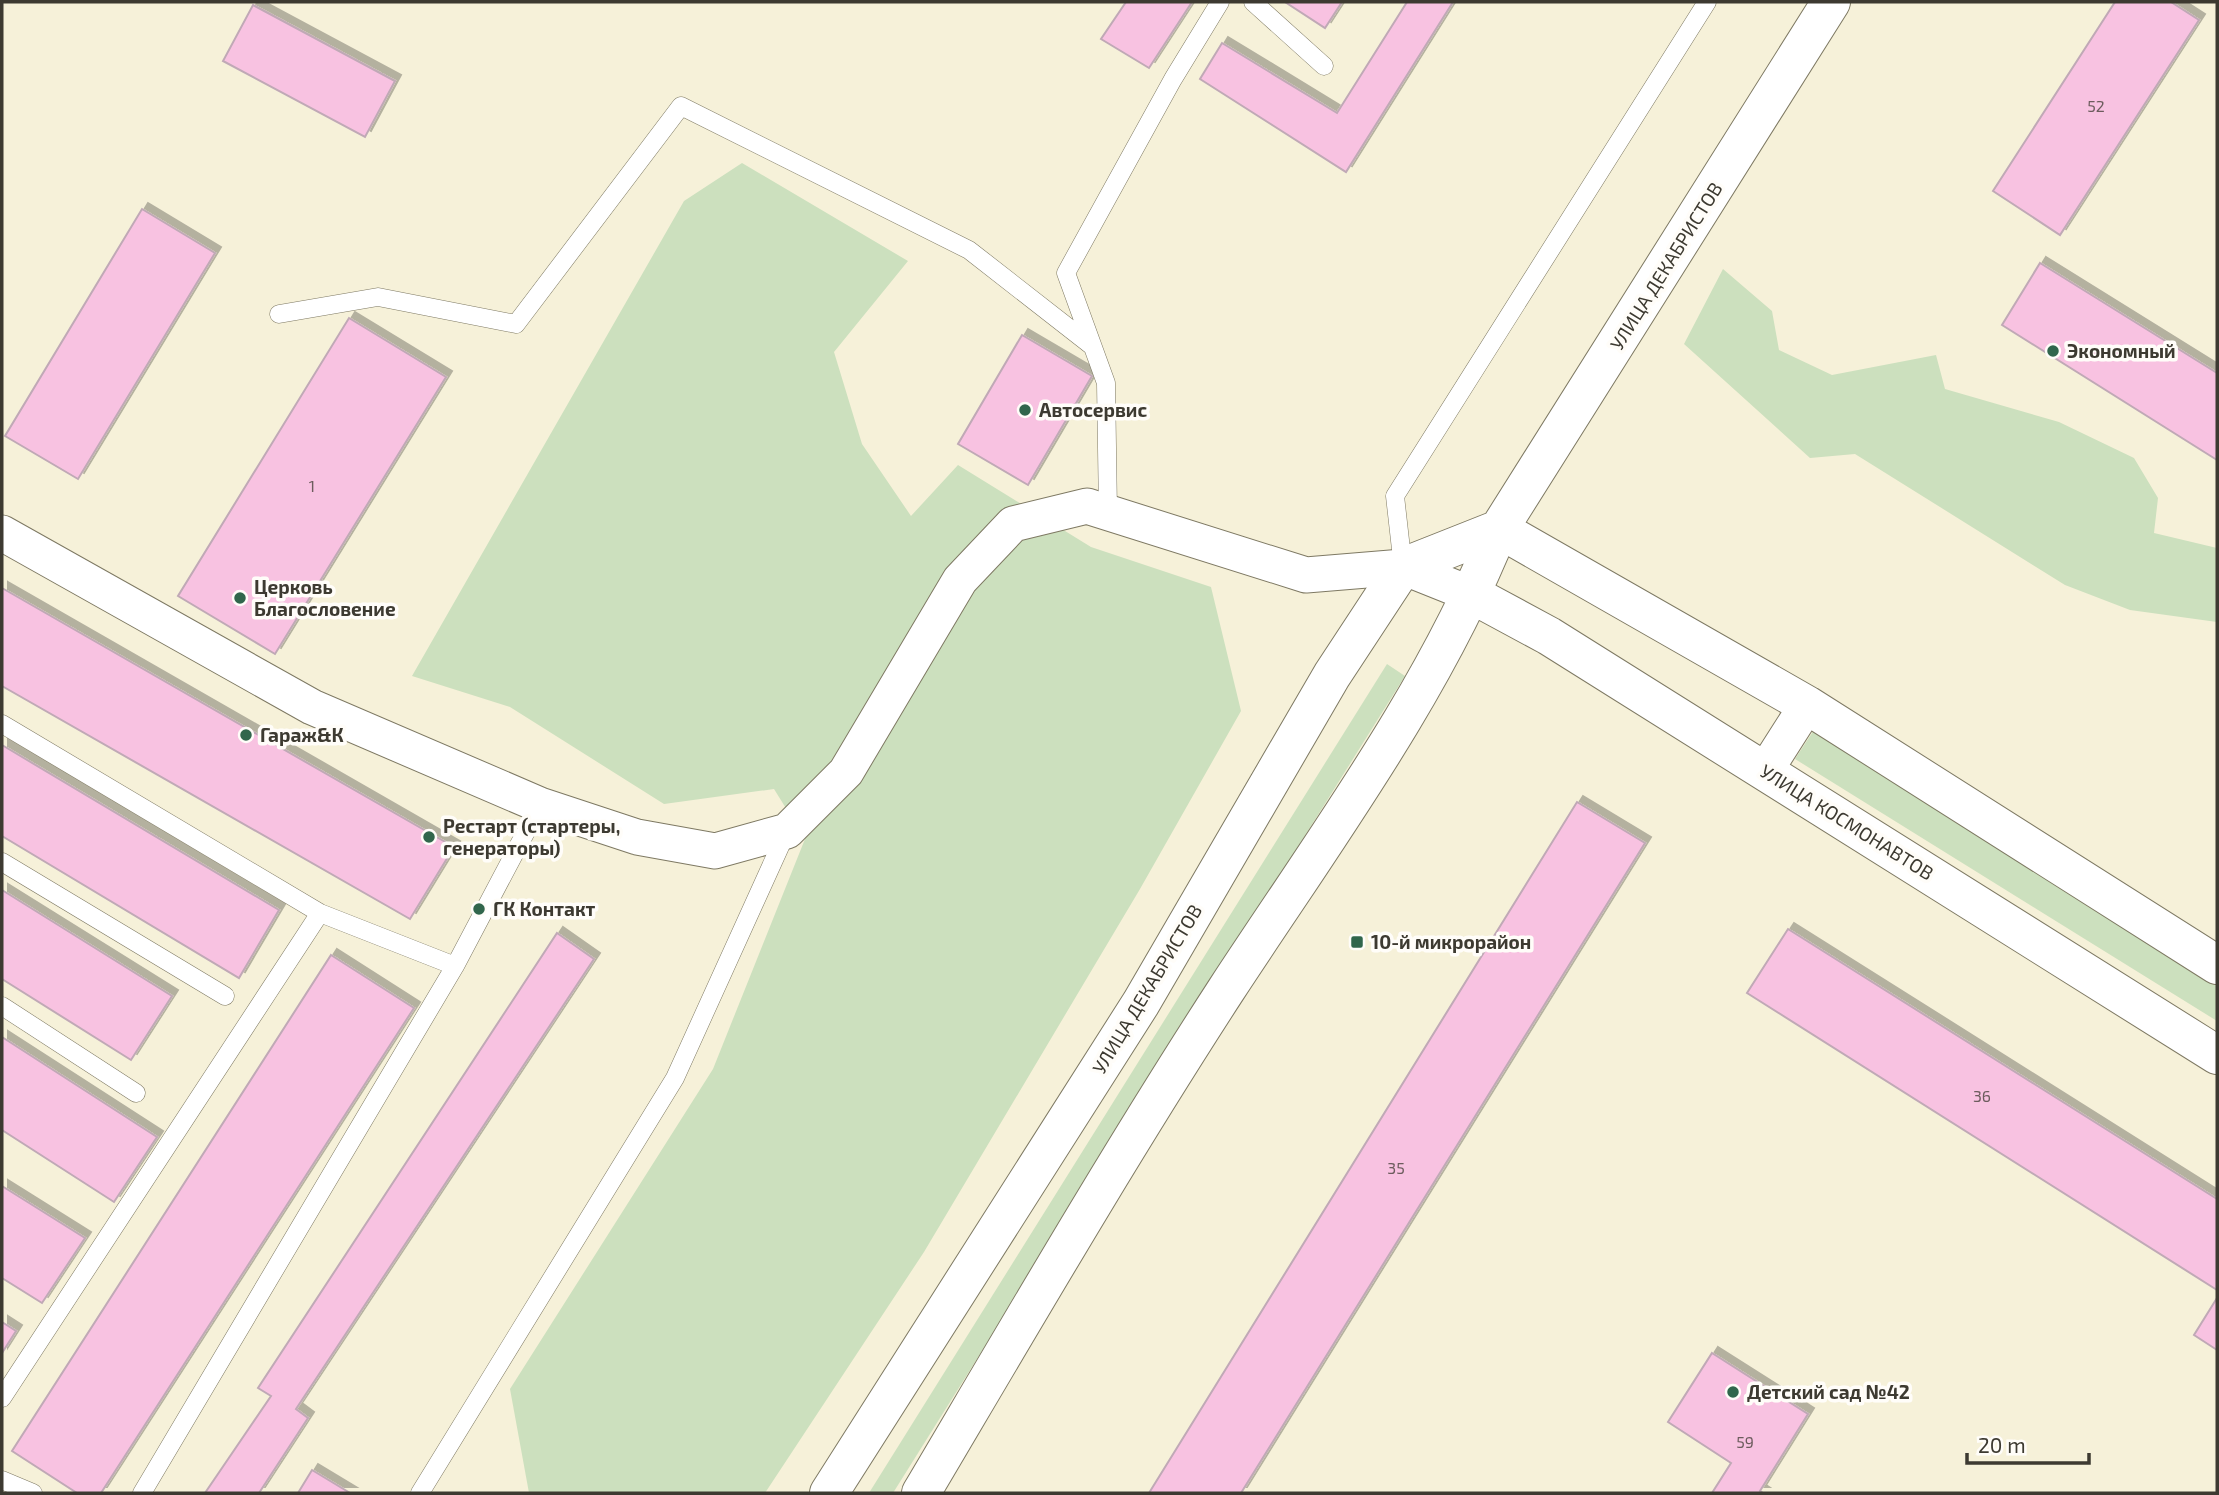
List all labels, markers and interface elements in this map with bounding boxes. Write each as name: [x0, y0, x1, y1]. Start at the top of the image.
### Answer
house number: 52: [2087, 96, 2105, 115]
street label: УЛИЦА ДЕКАБРИСТОВ: [1605, 178, 1727, 354]
place label: Экономный: [2067, 339, 2176, 362]
marker: Экономный: [2045, 343, 2061, 359]
place label: Автосервис: [1039, 398, 1147, 421]
marker: Автосервис: [1017, 402, 1033, 418]
house number: 1: [309, 476, 315, 495]
place label: Церковь Благословение: [254, 575, 396, 620]
marker: Церковь Благословение: [232, 590, 248, 606]
place label: Гараж&К: [260, 723, 344, 746]
marker: Гараж&К: [238, 727, 254, 743]
street label: УЛИЦА КОСМОНАВТОВ: [1756, 759, 1938, 884]
place label: Рестарт (стартеры, генераторы): [443, 814, 620, 859]
marker: Рестарт (стартеры, генераторы): [421, 829, 437, 845]
place label: ГК Контакт: [493, 897, 596, 920]
street label: УЛИЦА ДЕКАБРИСТОВ: [1087, 900, 1206, 1078]
marker: ГК Контакт: [471, 901, 487, 917]
place label: 10-й микрорайон: [1371, 930, 1531, 953]
marker: 10-й микрорайон: [1349, 934, 1365, 950]
house number: 36: [1973, 1086, 1991, 1105]
house number: 35: [1387, 1158, 1405, 1177]
place label: Детский сад №42: [1747, 1380, 1910, 1403]
marker: Детский сад №42: [1725, 1384, 1741, 1400]
scale bar: [1967, 1422, 2090, 1466]
house number: 59: [1736, 1432, 1754, 1451]
text: 20 m: [1978, 1432, 2026, 1457]

